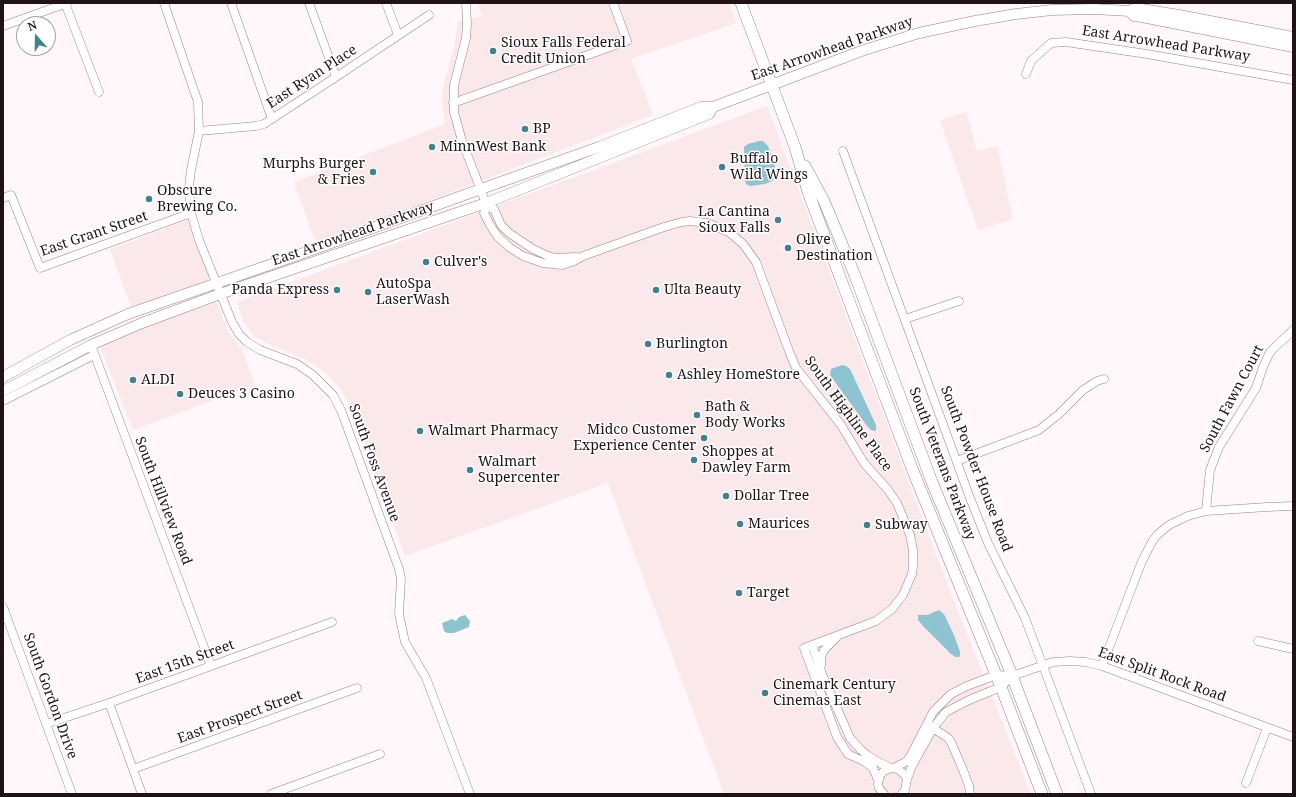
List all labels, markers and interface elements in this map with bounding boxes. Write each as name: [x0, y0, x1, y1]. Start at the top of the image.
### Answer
street label: East Arrowhead Parkway: [749, 13, 915, 85]
north arrow: [16, 16, 56, 56]
text: N: [25, 17, 39, 34]
street label: East Arrowhead Parkway: [1081, 22, 1251, 66]
place label: Sioux Falls Federal Credit Union: [501, 35, 626, 68]
street label: East Ryan Place: [264, 42, 360, 112]
marker: Sioux Falls Federal Credit Union: [488, 46, 498, 56]
place label: BP: [533, 121, 551, 137]
marker: BP: [520, 124, 530, 134]
place label: MinnWest Bank: [440, 139, 546, 155]
marker: MinnWest Bank: [427, 142, 437, 152]
place label: Buffalo Wild Wings: [730, 151, 808, 184]
place label: Murphs Burger & Fries: [263, 156, 365, 188]
marker: Buffalo Wild Wings: [717, 162, 727, 172]
marker: Murphs Burger & Fries: [368, 167, 378, 177]
place label: Obscure Brewing Co.: [157, 183, 237, 216]
marker: Obscure Brewing Co.: [144, 194, 154, 204]
street label: East Arrowhead Parkway: [270, 198, 436, 270]
place label: La Cantina Sioux Falls: [698, 204, 770, 236]
street label: East Grant Street: [38, 208, 150, 260]
marker: La Cantina Sioux Falls: [773, 215, 783, 225]
place label: Olive Destination: [796, 232, 873, 264]
marker: Olive Destination: [783, 243, 793, 253]
place label: Culver's: [434, 254, 487, 270]
marker: Culver's: [421, 257, 431, 267]
place label: AutoSpa LaserWash: [376, 276, 450, 308]
place label: Panda Express: [231, 282, 329, 298]
place label: Ulta Beauty: [664, 282, 741, 298]
marker: Panda Express: [332, 285, 342, 295]
marker: Ulta Beauty: [651, 285, 661, 295]
marker: AutoSpa LaserWash: [363, 287, 373, 297]
place label: Burlington: [656, 336, 728, 352]
marker: Burlington: [643, 339, 653, 349]
street label: South Fawn Court: [1197, 342, 1267, 456]
street label: South Highline Place: [801, 353, 895, 475]
place label: Ashley HomeStore: [677, 367, 800, 383]
marker: Ashley HomeStore: [664, 370, 674, 380]
place label: ALDI: [141, 372, 175, 388]
marker: ALDI: [128, 375, 138, 385]
street label: South Powder House Road: [937, 384, 1015, 554]
street label: South Veterans Parkway: [905, 385, 979, 543]
place label: Deuces 3 Casino: [188, 386, 295, 402]
marker: Deuces 3 Casino: [175, 389, 185, 399]
place label: Bath & Body Works: [705, 399, 785, 432]
street label: South Foss Avenue: [345, 402, 403, 524]
marker: Bath & Body Works: [692, 410, 702, 420]
place label: Midco Customer Experience Center: [573, 422, 696, 454]
place label: Walmart Pharmacy: [428, 423, 558, 439]
marker: Walmart Pharmacy: [415, 426, 425, 436]
marker: Midco Customer Experience Center: [699, 433, 709, 443]
street label: South Hillview Road: [131, 435, 195, 567]
place label: Shoppes at Dawley Farm: [702, 444, 791, 476]
place label: Walmart Supercenter: [478, 454, 560, 486]
marker: Shoppes at Dawley Farm: [689, 455, 699, 465]
marker: Walmart Supercenter: [465, 465, 475, 475]
place label: Dollar Tree: [734, 488, 809, 504]
marker: Dollar Tree: [721, 491, 731, 501]
place label: Maurices: [748, 516, 810, 532]
place label: Subway: [875, 517, 928, 533]
marker: Maurices: [735, 519, 745, 529]
marker: Subway: [862, 520, 872, 530]
place label: Target: [747, 585, 790, 601]
marker: Target: [734, 588, 744, 598]
street label: South Gordon Drive: [19, 631, 81, 761]
street label: East 15th Street: [133, 636, 237, 688]
street label: East Split Rock Road: [1096, 644, 1228, 706]
place label: Cinemark Century Cinemas East: [773, 677, 896, 710]
street label: East Prospect Street: [175, 687, 305, 747]
marker: Cinemark Century Cinemas East: [760, 688, 770, 698]

